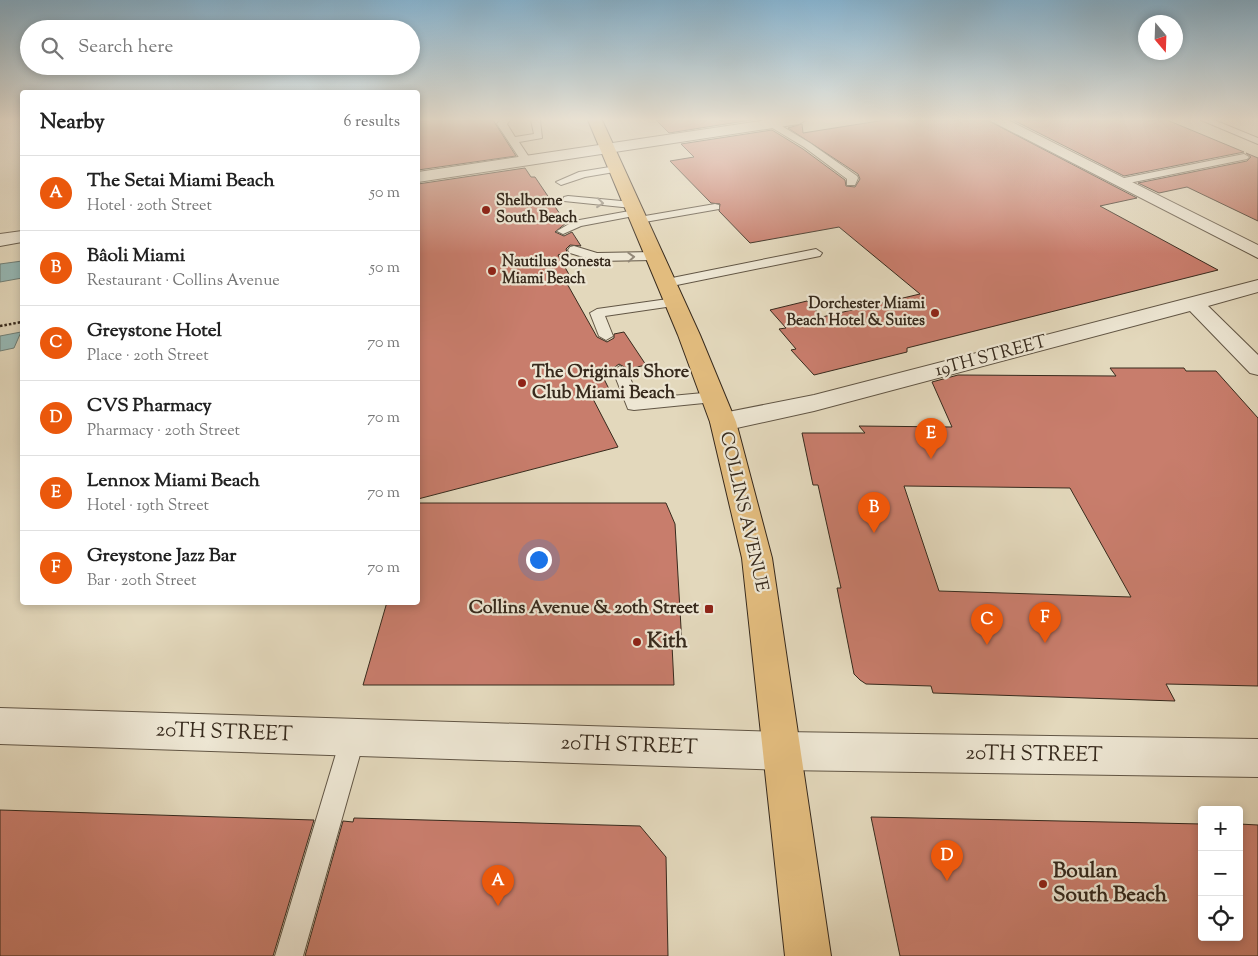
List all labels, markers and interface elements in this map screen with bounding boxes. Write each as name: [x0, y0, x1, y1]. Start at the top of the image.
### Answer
north arrow: [1138, 15, 1183, 60]
search box: [20, 20, 420, 75]
icon: search: [38, 34, 66, 62]
text: Search here: [78, 34, 173, 61]
text: Nearby: [40, 108, 105, 138]
text: 6 results: [344, 111, 400, 134]
text: The Setai Miami Beach: [87, 168, 275, 195]
text: A: [50, 182, 63, 205]
text: 50 m: [369, 182, 400, 205]
place label: Shelborne South Beach: [496, 191, 578, 229]
text: Hotel · 20th Street: [87, 195, 212, 218]
one-way arrow: [596, 197, 604, 208]
marker: Shelborne South Beach: [480, 204, 492, 216]
text: Bâoli Miami: [87, 243, 185, 270]
one-way arrow: [627, 251, 635, 262]
place label: Nautilus Sonesta Miami Beach: [502, 252, 611, 290]
text: B: [51, 257, 61, 280]
text: 50 m: [369, 257, 400, 280]
marker: Nautilus Sonesta Miami Beach: [486, 265, 498, 277]
text: Restaurant · Collins Avenue: [87, 270, 280, 293]
place label: Dorchester Miami Beach Hotel & Suites: [787, 294, 926, 332]
marker: Dorchester Miami Beach Hotel & Suites: [929, 307, 941, 319]
text: Greystone Hotel: [87, 318, 222, 345]
street label: 19TH STREET: [932, 330, 1050, 384]
text: C: [50, 332, 62, 355]
text: 70 m: [367, 332, 400, 355]
text: Place · 20th Street: [87, 345, 209, 368]
place label: The Originals Shore Club Miami Beach: [532, 360, 690, 407]
marker: The Originals Shore Club Miami Beach: [516, 377, 528, 389]
text: CVS Pharmacy: [87, 393, 212, 420]
text: D: [50, 407, 62, 430]
text: 70 m: [367, 407, 400, 430]
pin: E: [915, 418, 947, 459]
text: Pharmacy · 20th Street: [87, 420, 240, 443]
street label: COLLINS AVENUE: [712, 429, 774, 595]
text: Lennox Miami Beach: [87, 468, 260, 495]
text: E: [51, 482, 61, 505]
text: 70 m: [367, 482, 400, 505]
pin: B: [858, 492, 890, 533]
text: Hotel · 19th Street: [87, 495, 209, 518]
text: Greystone Jazz Bar: [87, 543, 236, 570]
your location: [526, 547, 552, 573]
text: F: [52, 557, 60, 580]
text: 70 m: [367, 557, 400, 580]
text: Bar · 20th Street: [87, 570, 197, 593]
place label: Collins Avenue & 20th Street: [469, 596, 700, 622]
pin: F: [1029, 602, 1061, 643]
marker: Collins Avenue & 20th Street: [703, 603, 715, 615]
pin: C: [971, 604, 1003, 645]
place label: Kith: [647, 627, 688, 657]
marker: Kith: [631, 636, 643, 648]
street label: 20TH STREET: [155, 716, 293, 750]
street label: 20TH STREET: [560, 729, 698, 763]
street label: 20TH STREET: [965, 739, 1103, 771]
map controls: [1198, 806, 1243, 941]
button: +: [1198, 806, 1243, 851]
pin: D: [931, 840, 963, 881]
button: −: [1198, 851, 1243, 896]
place label: Boulan South Beach: [1053, 857, 1168, 911]
pin: A: [482, 865, 514, 906]
marker: Boulan South Beach: [1037, 878, 1049, 890]
button: locate: [1198, 896, 1243, 941]

